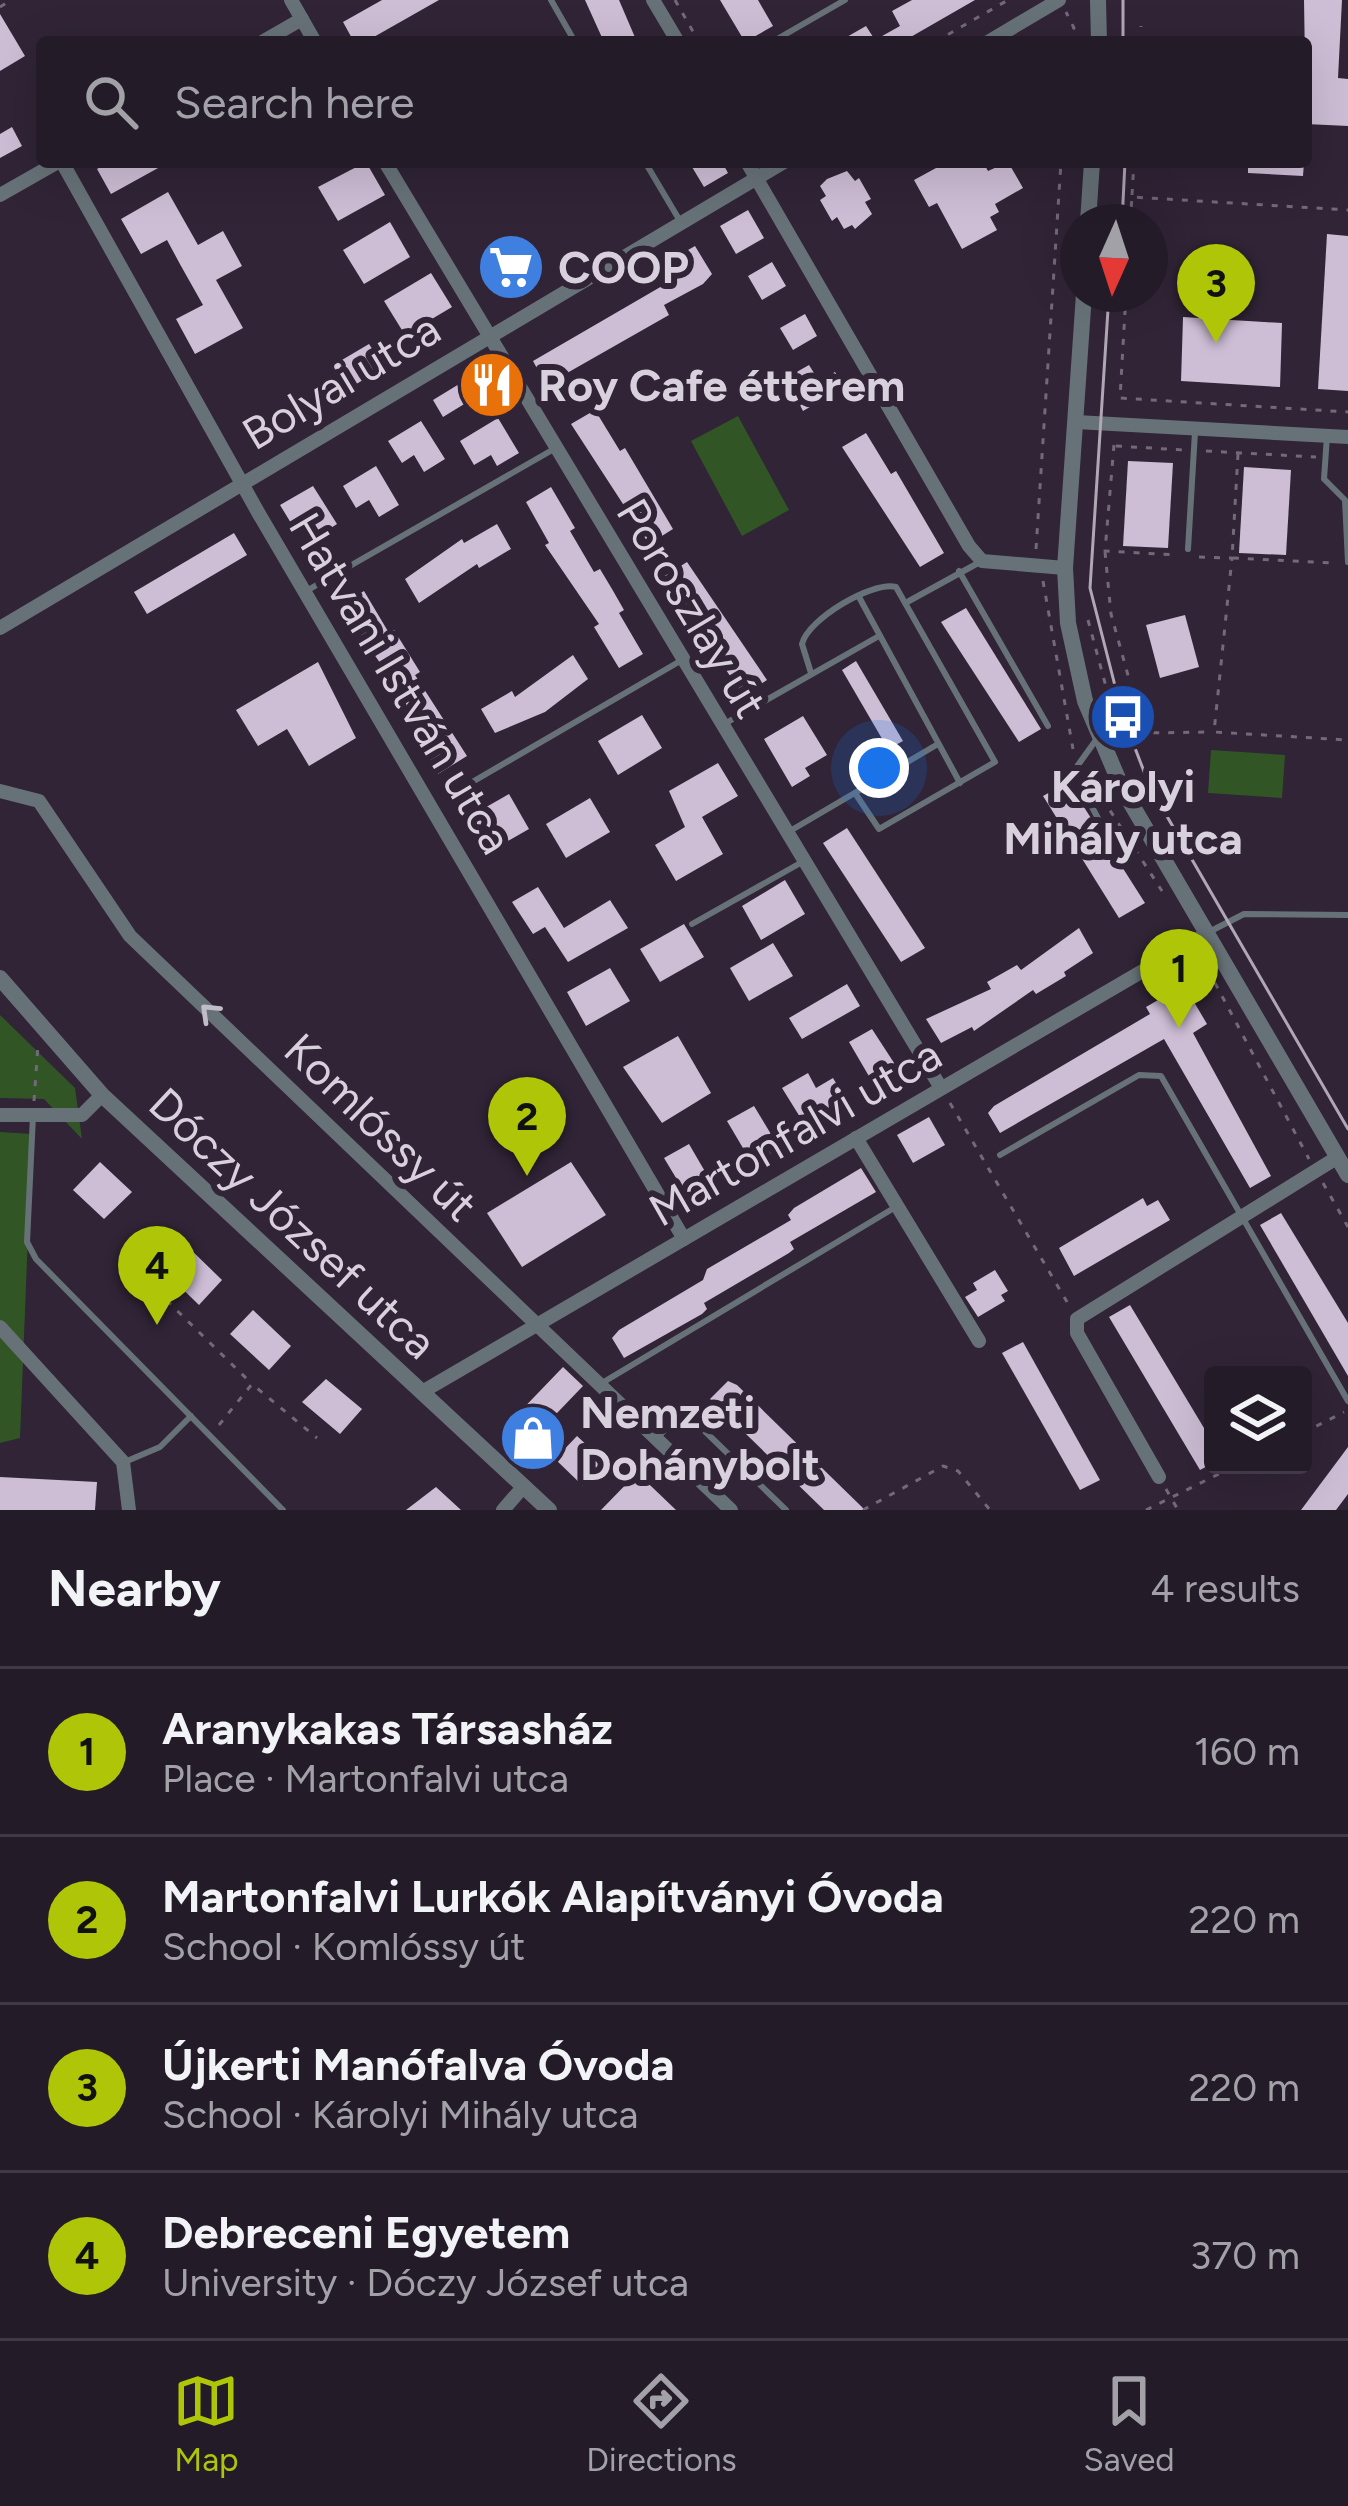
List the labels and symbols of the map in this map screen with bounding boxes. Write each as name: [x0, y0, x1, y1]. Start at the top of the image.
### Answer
north arrow: [1060, 204, 1168, 312]
supermarket icon: COOP: [476, 232, 546, 302]
place label: COOP: [558, 240, 689, 294]
pin: 3: [1177, 244, 1255, 343]
street label: Bolyai utca: [233, 301, 449, 461]
restaurant icon: Roy Cafe étterem: [457, 350, 527, 420]
place label: Roy Cafe étterem: [538, 358, 905, 412]
street label: Poroszlay út: [606, 489, 778, 727]
street label: Hatvani István utca: [278, 503, 524, 863]
bus stop icon: Károlyi Mihály utca: [1088, 682, 1158, 752]
your location: [849, 738, 909, 798]
place label: Károlyi Mihály utca: [1003, 759, 1243, 865]
pin: 1: [1140, 929, 1218, 1028]
one-way arrow: [201, 1004, 222, 1026]
street label: Komlóssy út: [274, 1022, 488, 1232]
street label: Martonfalvi utca: [640, 1027, 950, 1237]
street label: Dóczy József utca: [138, 1076, 448, 1370]
pin: 2: [488, 1077, 566, 1176]
pin: 4: [118, 1226, 196, 1325]
place label: Nemzeti Dohánybolt: [580, 1385, 820, 1491]
shop icon: Nemzeti Dohánybolt: [498, 1403, 568, 1473]

